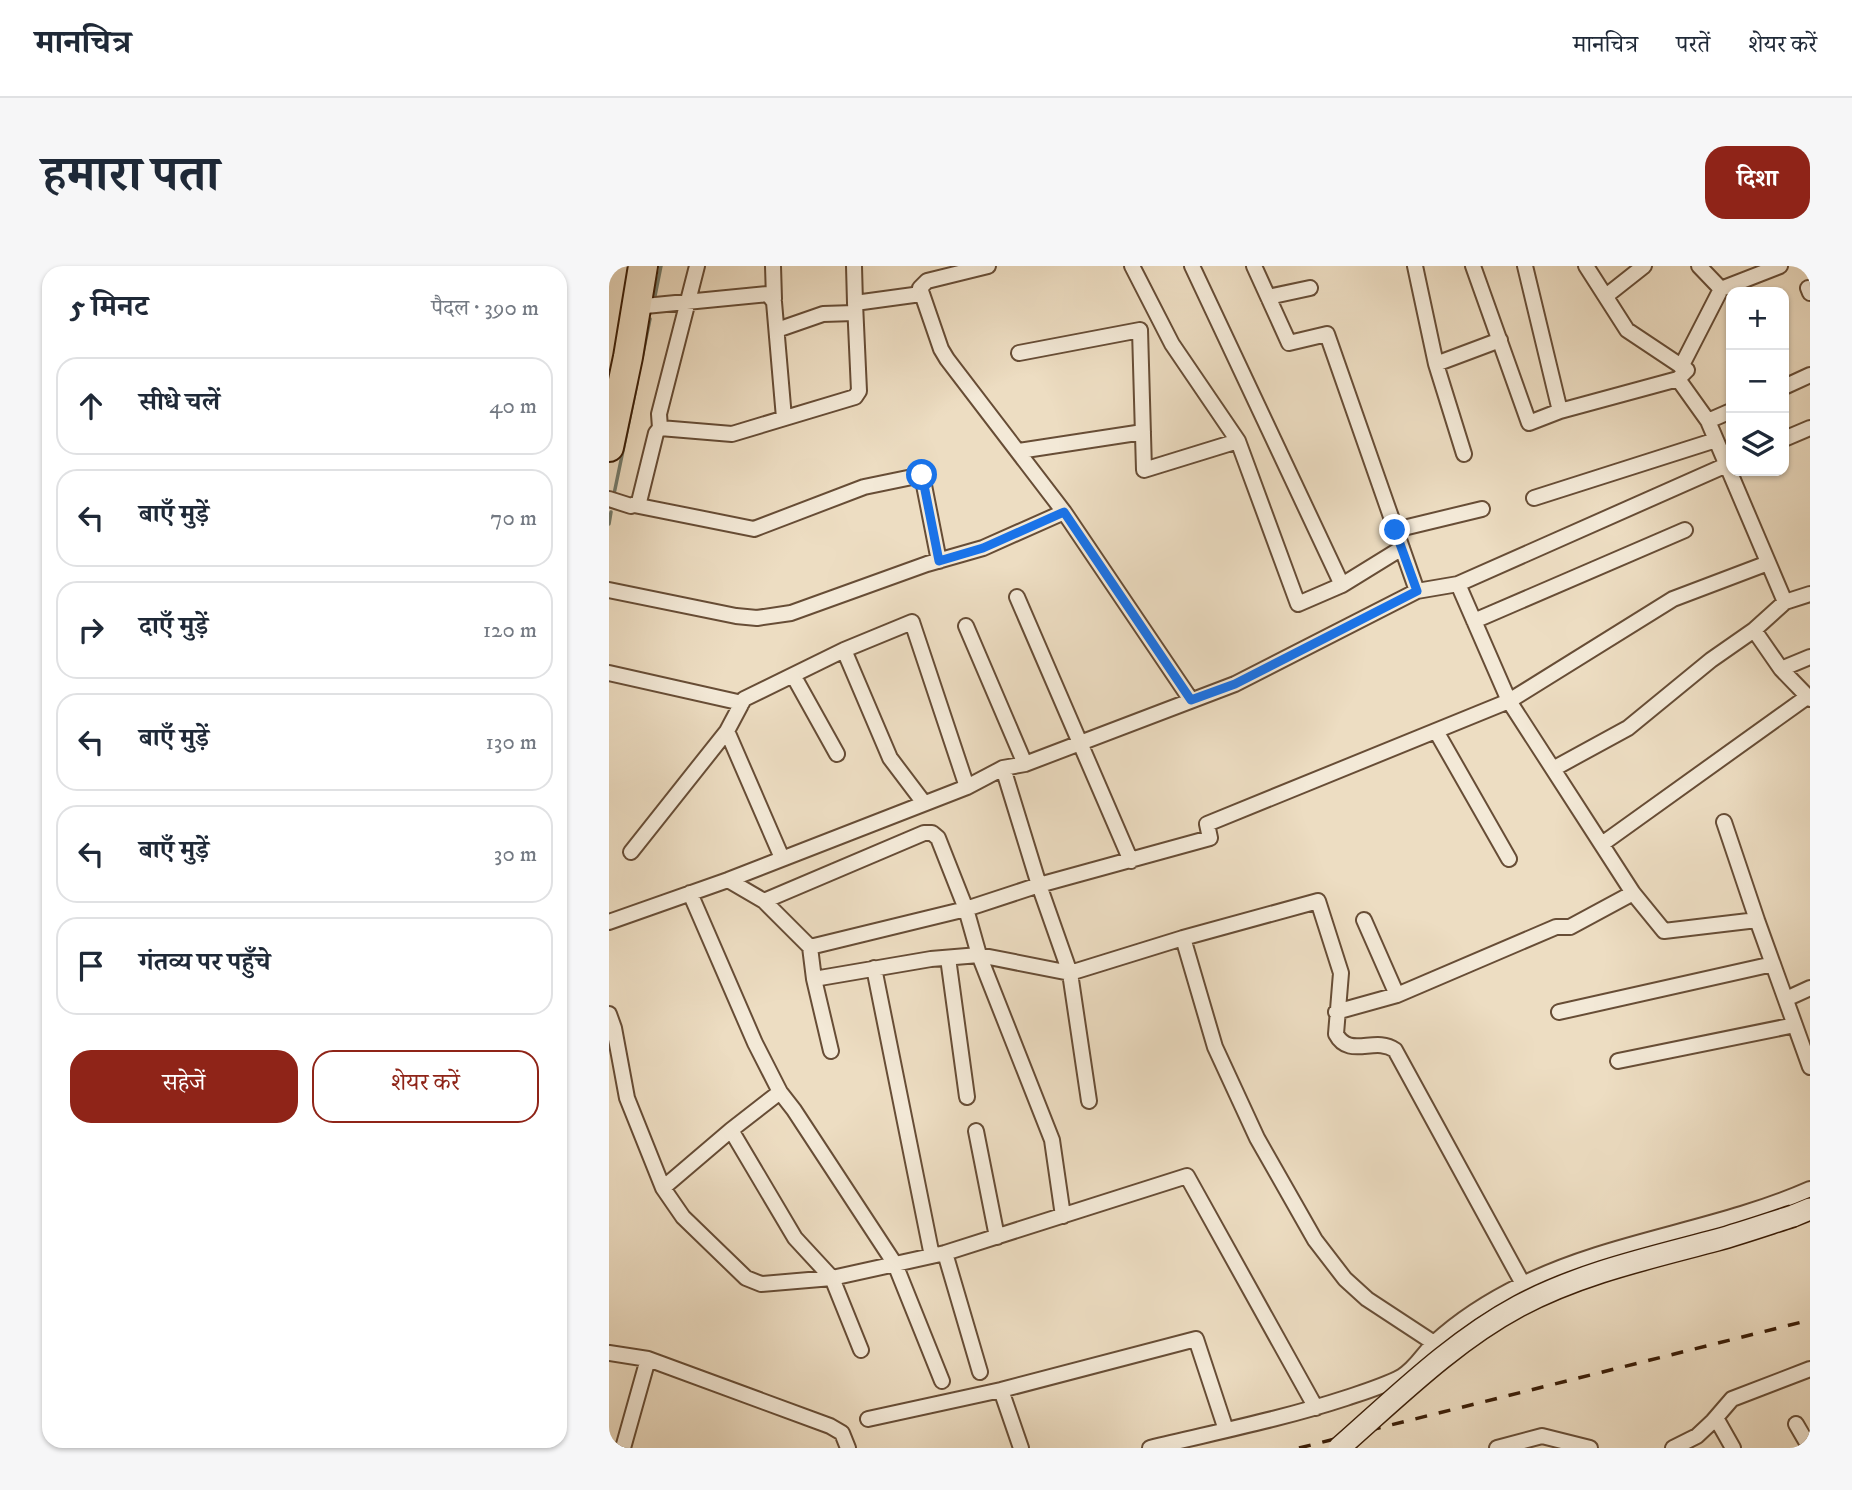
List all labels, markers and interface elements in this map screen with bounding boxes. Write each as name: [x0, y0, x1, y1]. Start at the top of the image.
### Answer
text: मानचित्र: [35, 23, 131, 64]
text: मानचित्र: [1573, 30, 1638, 60]
text: परतें: [1676, 30, 1710, 60]
text: शेयर करें: [1748, 30, 1817, 60]
text: हमारा पता: [42, 145, 219, 207]
button: दिशा: [1705, 146, 1810, 219]
map controls: [1726, 287, 1789, 476]
button: +: [1726, 287, 1789, 350]
text: 5 मिनट: [70, 289, 148, 326]
text: पैदल · 390 m: [431, 294, 539, 323]
button: −: [1726, 350, 1789, 413]
text: सीधे चलें: [139, 386, 220, 419]
icon: ahead: [72, 387, 110, 425]
text: 40 m: [489, 392, 537, 421]
button: layers: [1726, 413, 1789, 476]
route start: [906, 459, 937, 490]
text: बाएँ मुड़ें: [139, 498, 209, 531]
icon: left: [72, 499, 110, 537]
text: 70 m: [490, 504, 537, 533]
route end: [1379, 514, 1410, 545]
text: दाएँ मुड़ें: [139, 610, 208, 643]
icon: right: [72, 611, 110, 649]
text: 120 m: [483, 616, 537, 645]
text: बाएँ मुड़ें: [139, 722, 209, 755]
icon: left: [72, 723, 110, 761]
text: 130 m: [485, 728, 537, 757]
text: बाएँ मुड़ें: [139, 834, 209, 867]
icon: left: [72, 835, 110, 873]
text: 30 m: [494, 840, 537, 869]
text: गंतव्य पर पहुँचे: [139, 946, 270, 979]
icon: arrive: [72, 947, 110, 985]
button: सहेजें: [70, 1050, 298, 1123]
button: शेयर करें: [312, 1050, 539, 1123]

